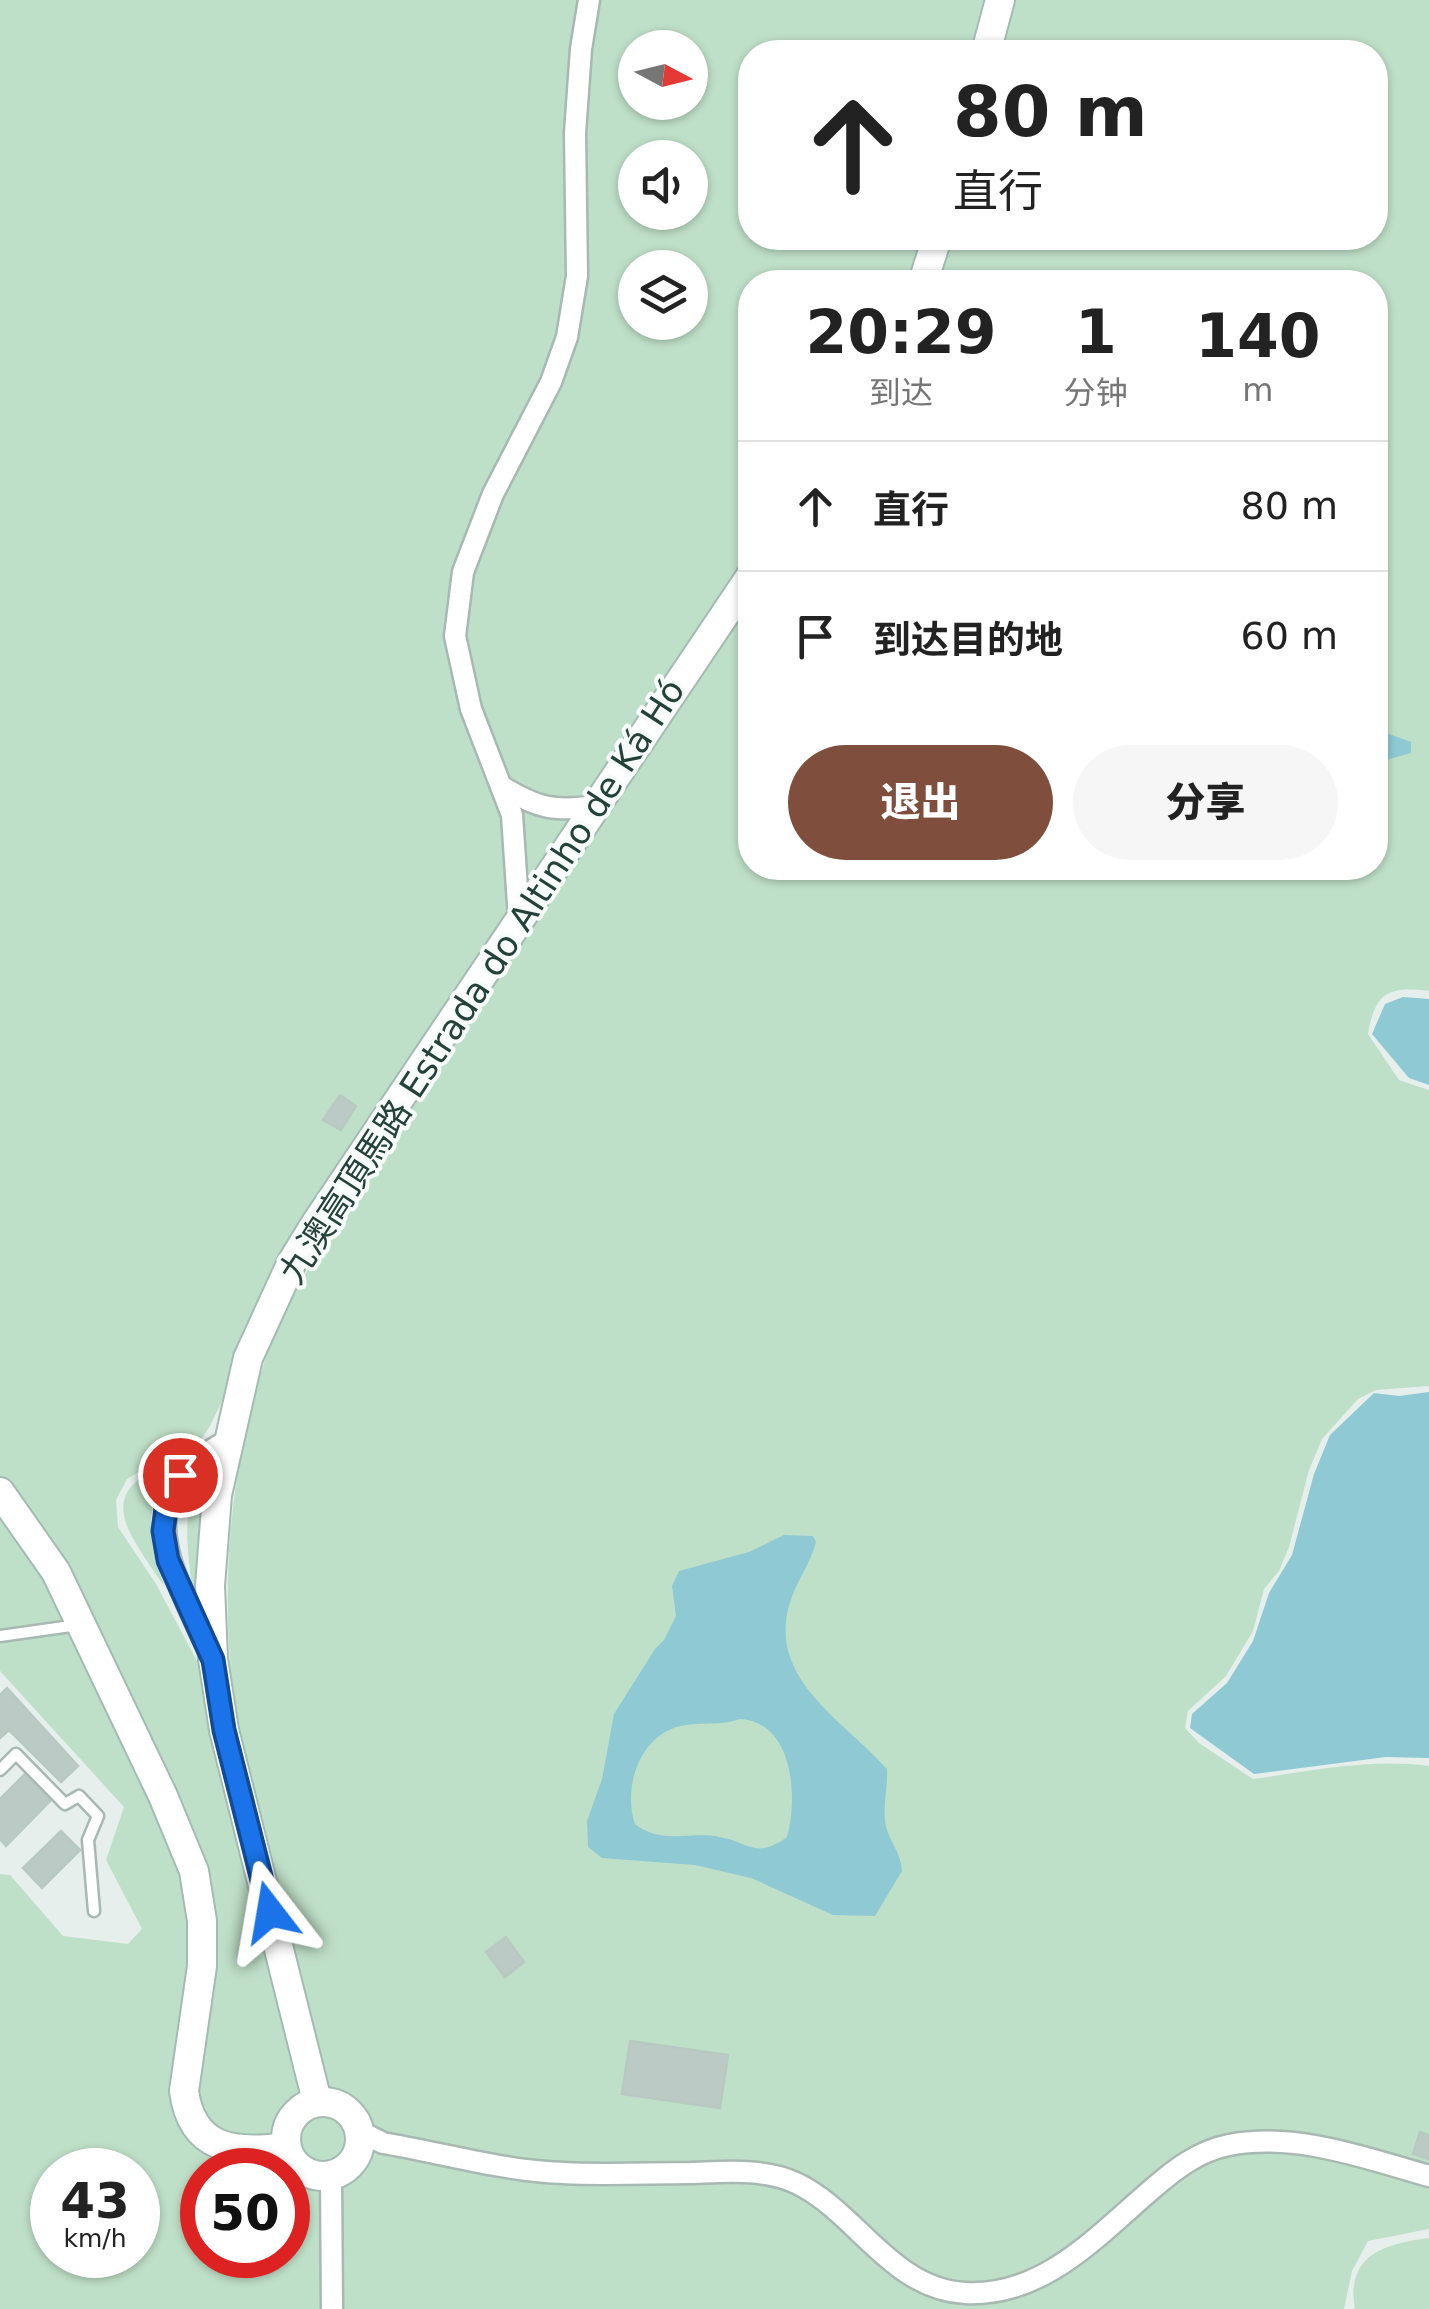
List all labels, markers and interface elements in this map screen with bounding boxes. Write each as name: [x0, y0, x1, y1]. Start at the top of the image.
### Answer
north arrow: [618, 30, 708, 120]
map controls: [618, 30, 708, 340]
text: 80 m: [953, 71, 1148, 153]
icon: ahead: [788, 80, 918, 210]
button: sound: [618, 140, 708, 230]
text: 直行: [953, 165, 1043, 218]
button: layers: [618, 250, 708, 340]
text: 20:29: [805, 297, 996, 367]
text: 1: [1075, 297, 1117, 367]
text: 140: [1195, 301, 1321, 371]
text: m: [1242, 371, 1273, 409]
text: 到达: [869, 374, 933, 412]
text: 分钟: [1064, 374, 1128, 412]
icon: ahead: [788, 479, 843, 534]
text: 80 m: [1241, 484, 1338, 528]
text: 直行: [873, 488, 949, 532]
icon: arrive: [788, 609, 843, 664]
text: 60 m: [1241, 614, 1338, 658]
text: 到达目的地: [873, 618, 1063, 662]
street label: 九澳高頂馬路 Estrada do Altinho de Ká Hó: [271, 671, 693, 1291]
button: 退出: [788, 745, 1053, 860]
button: 分享: [1073, 745, 1338, 860]
pin: [138, 1433, 223, 1518]
icon: arrive: [153, 1448, 208, 1503]
position arrow: [218, 1860, 322, 1964]
speed limit sign: 50: [180, 2148, 310, 2278]
text: 43: [60, 2172, 130, 2230]
text: km/h: [63, 2224, 127, 2253]

